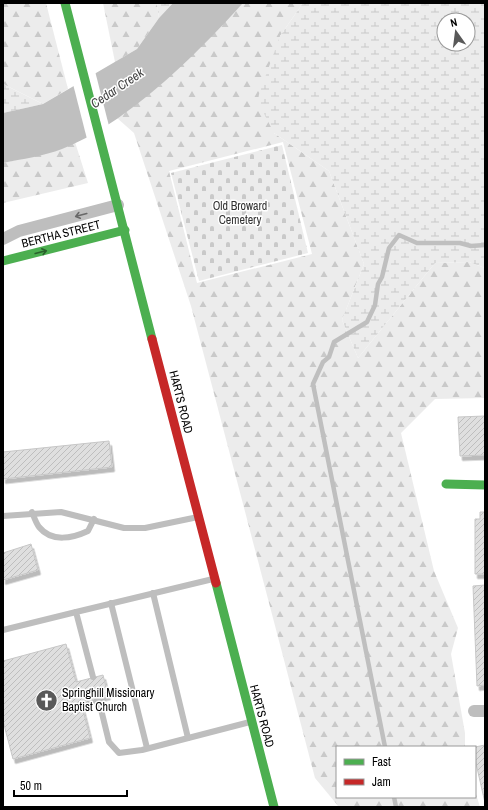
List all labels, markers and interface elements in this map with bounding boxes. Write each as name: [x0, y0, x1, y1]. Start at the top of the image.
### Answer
north arrow: [436, 12, 476, 52]
text: N: [449, 15, 458, 30]
water label: Cedar Creek: [87, 64, 147, 112]
park label: Old Broward Cemetery: [213, 198, 267, 228]
one-way arrow: [74, 212, 87, 219]
street label: BERTHA STREET: [20, 216, 102, 252]
one-way arrow: [34, 247, 47, 255]
street label: HARTS ROAD: [165, 369, 197, 435]
street label: HARTS ROAD: [246, 683, 278, 749]
place label: Springhill Missionary Baptist Church: [62, 685, 155, 715]
church icon: Springhill Missionary Baptist Church: [33, 687, 59, 713]
legend: [336, 746, 476, 798]
text: Fast: [372, 754, 391, 770]
scale bar: [14, 772, 127, 798]
text: Jam: [372, 774, 391, 790]
text: 50 m: [20, 778, 42, 794]

